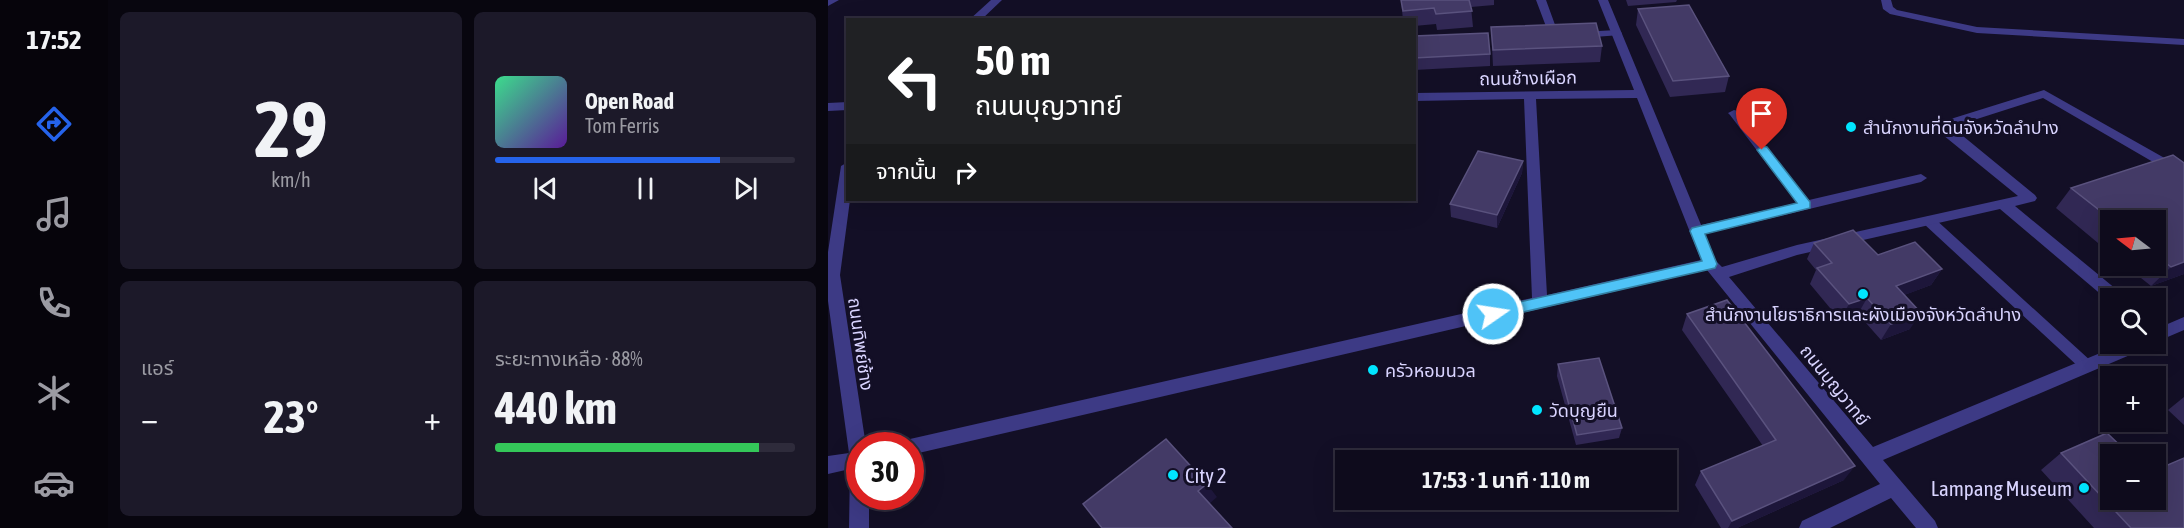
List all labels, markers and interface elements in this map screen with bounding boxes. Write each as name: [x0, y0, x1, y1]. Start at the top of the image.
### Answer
text: 17:52: [26, 24, 82, 55]
text: 50 m: [975, 36, 1050, 84]
icon: left: [876, 42, 954, 120]
street label: ถนนช้างเผือก: [1479, 67, 1577, 89]
text: 29: [254, 84, 328, 174]
text: Open Road: [585, 88, 674, 114]
pin: [1736, 88, 1787, 150]
text: ถนนบุญวาทย์: [975, 90, 1122, 121]
icon: arrive: [1745, 97, 1778, 130]
icon: directions: [33, 103, 75, 145]
text: Tom Ferris: [585, 114, 659, 137]
place label: สำนักงานที่ดินจังหวัดลำปาง: [1863, 115, 2059, 138]
marker: สำนักงานที่ดินจังหวัดลำปาง: [1844, 120, 1858, 134]
icon: right: [949, 156, 982, 189]
text: จากนั้น: [876, 158, 937, 184]
text: km/h: [271, 168, 311, 191]
icon: previous: [529, 172, 562, 205]
icon: pause: [629, 172, 662, 205]
icon: next: [729, 172, 762, 205]
icon: music: [33, 193, 75, 235]
north arrow: [2100, 210, 2166, 276]
map controls: [2100, 210, 2166, 510]
icon: phone: [33, 282, 75, 324]
position arrow: [1461, 282, 1525, 346]
marker: สำนักงานโยธาธิการและผังเมืองจังหวัดลำปาง: [1856, 287, 1870, 301]
button: search: [2100, 288, 2166, 354]
street label: ถนนทิพย์ช้าง: [844, 296, 878, 392]
place label: สำนักงานโยธาธิการและผังเมืองจังหวัดลำปาง: [1705, 304, 2021, 325]
street label: ถนนบุญวาทย์: [1795, 340, 1874, 430]
text: ระยะทางเหลือ · 88%: [495, 347, 643, 370]
text: แอร์: [141, 356, 173, 379]
place label: ครัวหอมนวล: [1385, 360, 1476, 381]
marker: ครัวหอมนวล: [1366, 363, 1380, 377]
button: +: [2100, 366, 2166, 432]
icon: climate: [33, 372, 75, 414]
text: 440 km: [495, 382, 617, 434]
text: 23°: [264, 391, 318, 443]
text: −: [141, 399, 158, 437]
text: +: [424, 399, 441, 437]
place label: วัดบุญยืน: [1549, 400, 1618, 422]
marker: วัดบุญยืน: [1530, 403, 1544, 417]
speed limit sign: 30: [846, 432, 924, 510]
button: −: [2100, 444, 2166, 510]
icon: car: [33, 462, 75, 504]
place label: City 2: [1185, 463, 1227, 487]
text: 17:53 · 1 นาที · 110 m: [1422, 467, 1590, 493]
marker: City 2: [1166, 468, 1180, 482]
place label: Lampang Museum: [1931, 476, 2072, 500]
marker: Lampang Museum: [2077, 481, 2091, 495]

